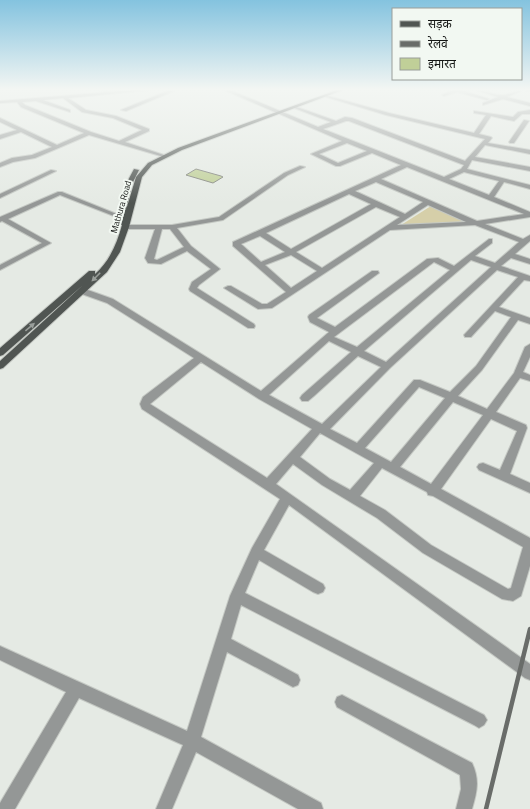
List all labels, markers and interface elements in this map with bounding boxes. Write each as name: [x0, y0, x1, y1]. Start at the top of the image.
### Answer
legend: [392, 8, 522, 80]
text: सड़क: [428, 14, 453, 33]
text: रेलवे: [428, 34, 448, 53]
text: इमारत: [428, 54, 457, 73]
street label: Mathura Road: [107, 179, 134, 235]
one-way arrow: [91, 272, 101, 282]
one-way arrow: [24, 323, 35, 332]

